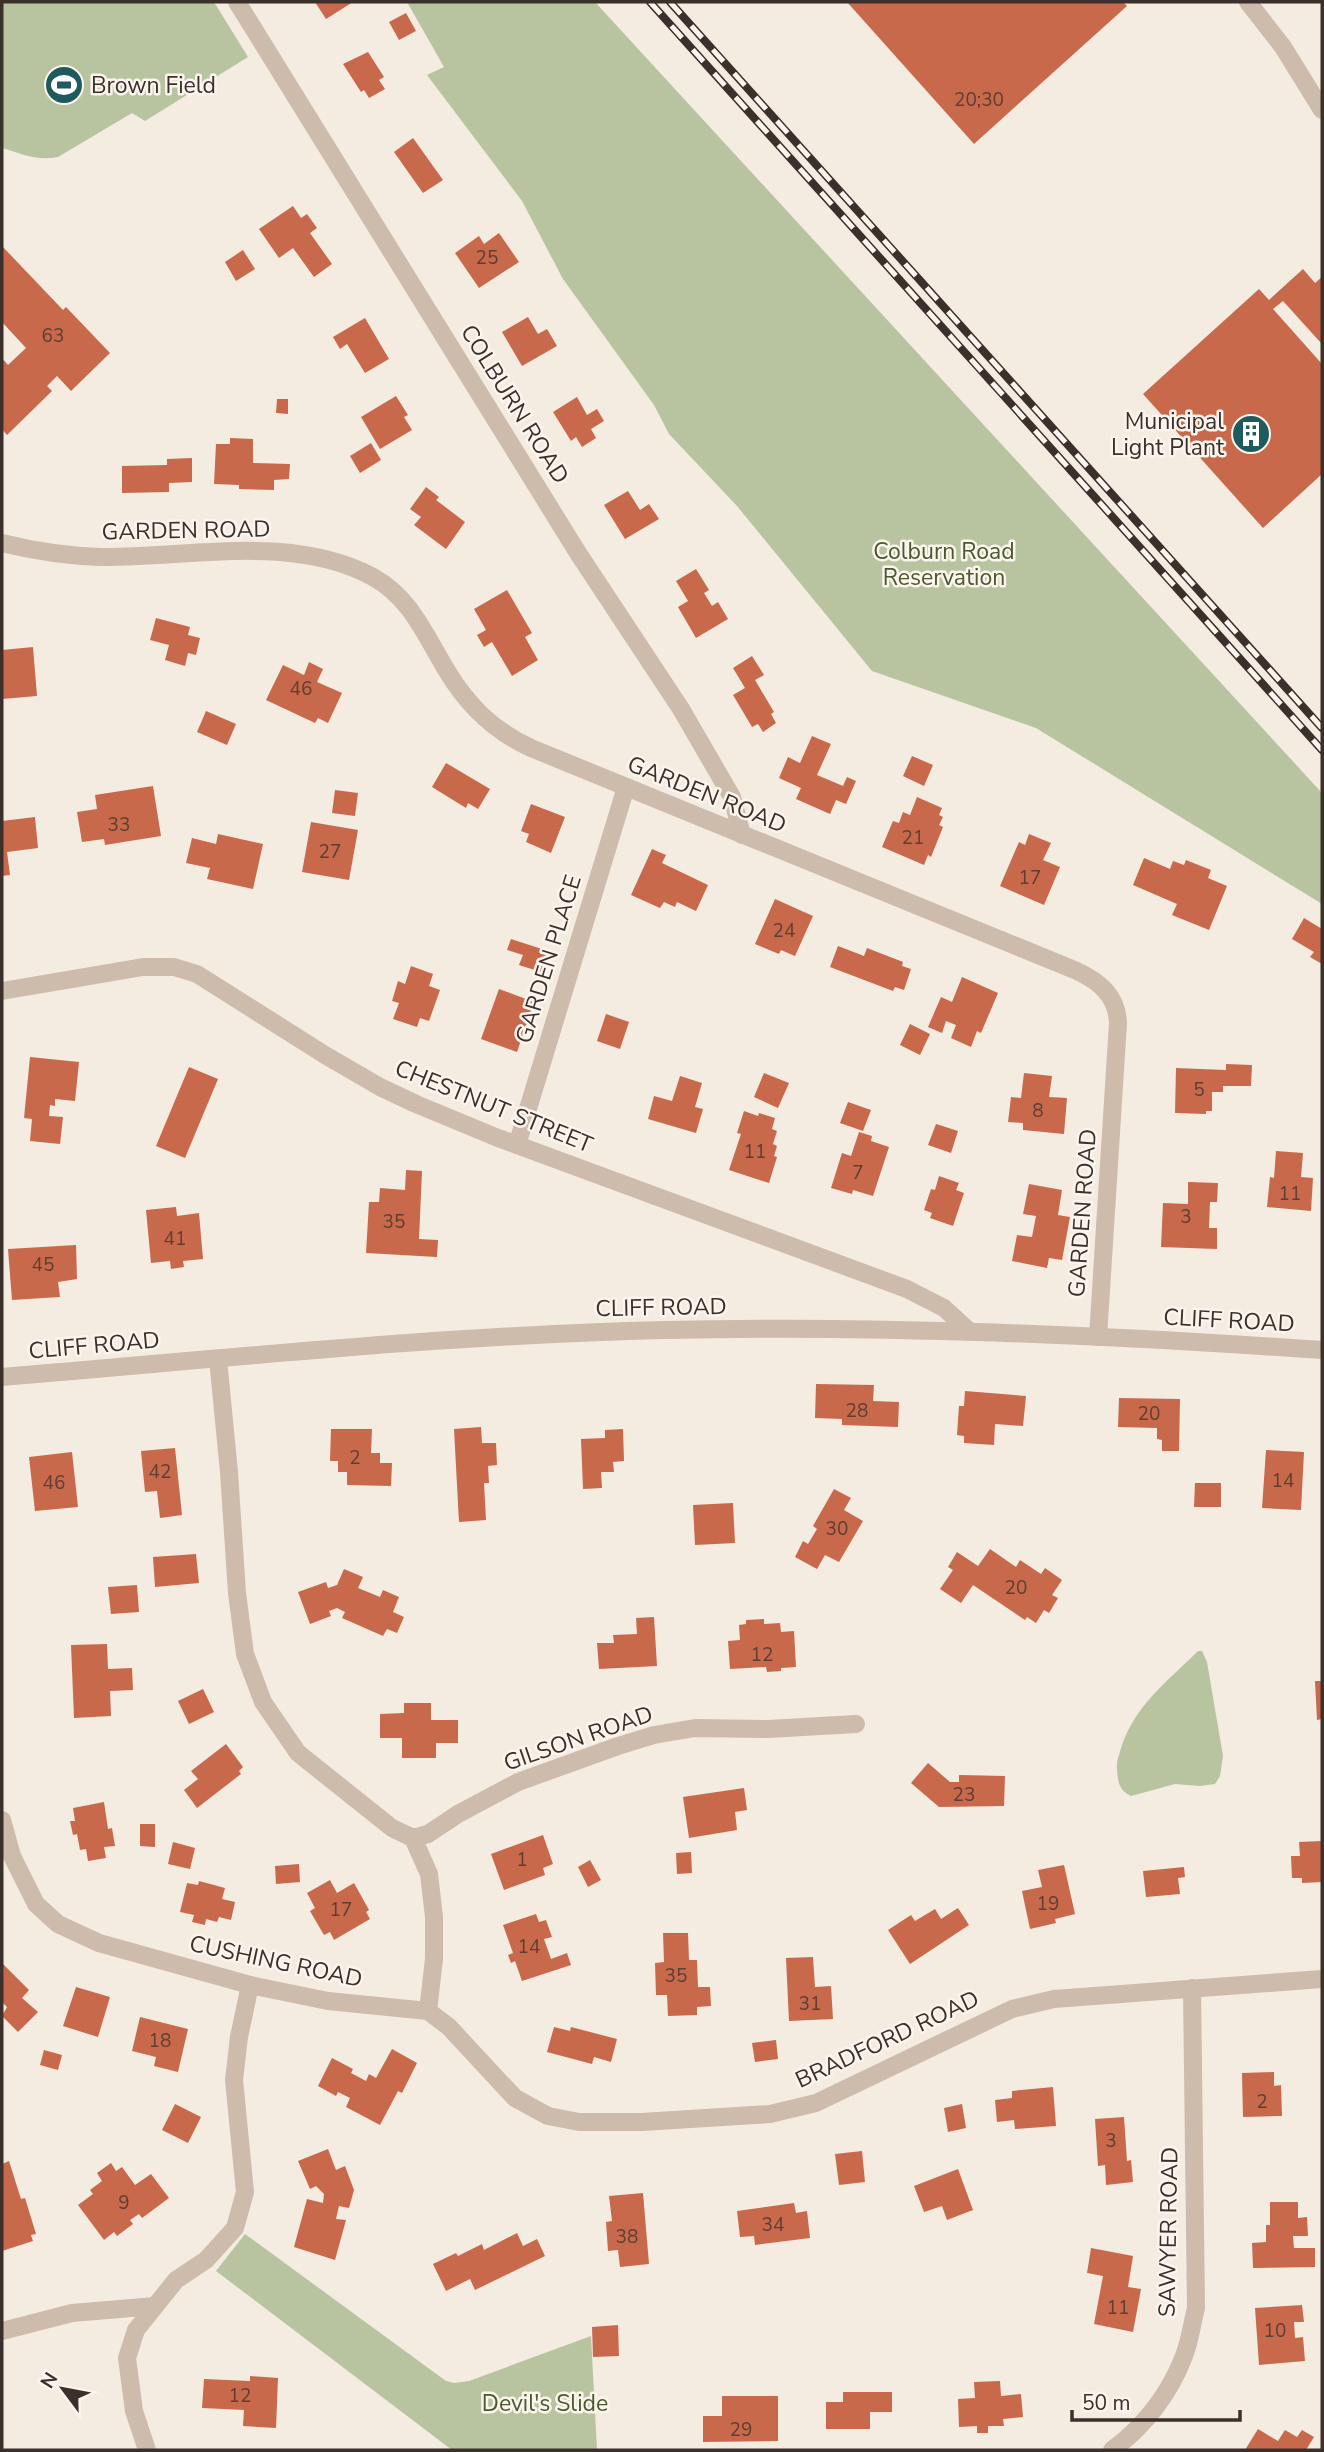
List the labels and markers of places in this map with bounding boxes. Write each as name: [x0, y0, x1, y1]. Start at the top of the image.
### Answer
sports icon: Brown Field: [43, 64, 85, 106]
place label: Brown Field: [91, 70, 216, 101]
place label: Municipal Light Plant: [1111, 406, 1225, 463]
building icon: Municipal Light Plant: [1230, 413, 1272, 455]

